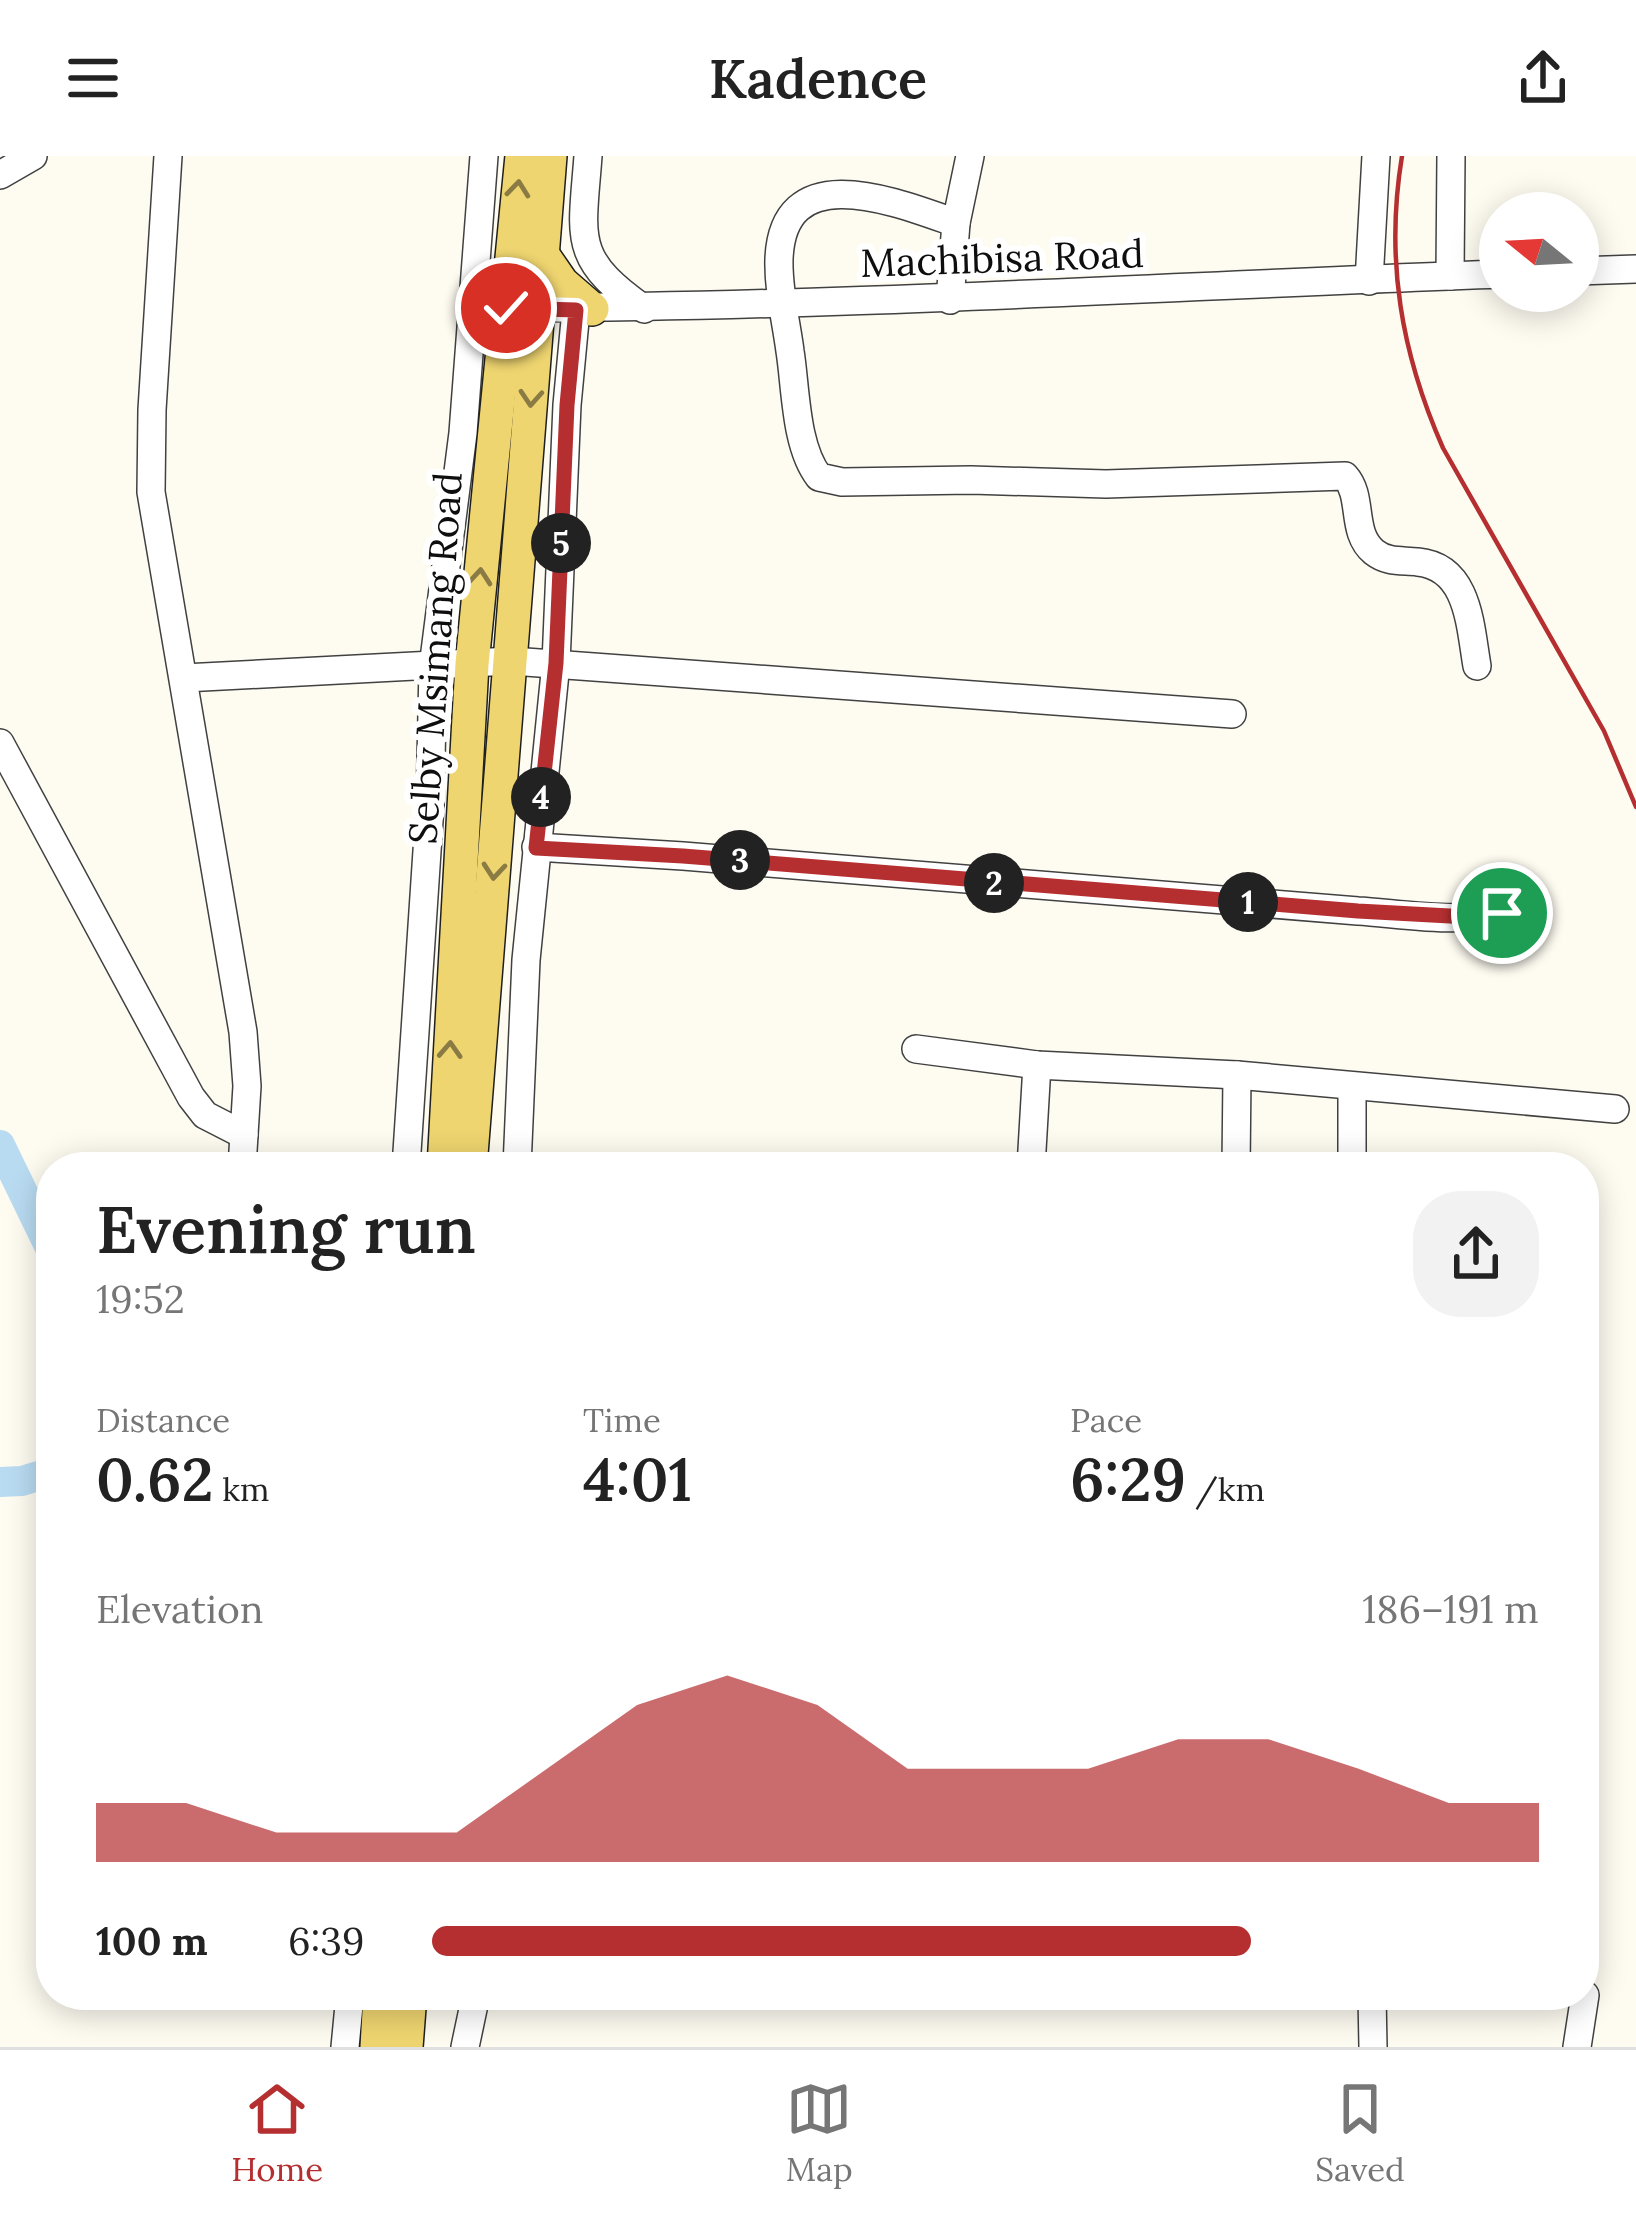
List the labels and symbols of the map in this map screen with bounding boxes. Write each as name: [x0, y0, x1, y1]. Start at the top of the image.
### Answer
one-way arrow: [505, 179, 530, 198]
north arrow: [1479, 192, 1599, 312]
street label: Machibisa Road: [859, 228, 1145, 288]
pin: [455, 257, 557, 359]
one-way arrow: [519, 389, 545, 408]
street label: Selby Msimang Road: [397, 470, 473, 846]
pin: 5: [531, 513, 591, 573]
one-way arrow: [467, 567, 492, 586]
pin: 4: [511, 767, 571, 827]
pin: 3: [710, 830, 770, 890]
pin: 2: [964, 853, 1024, 913]
one-way arrow: [482, 862, 507, 881]
pin: [1451, 862, 1553, 964]
pin: 1: [1218, 872, 1278, 932]
one-way arrow: [437, 1040, 463, 1059]

